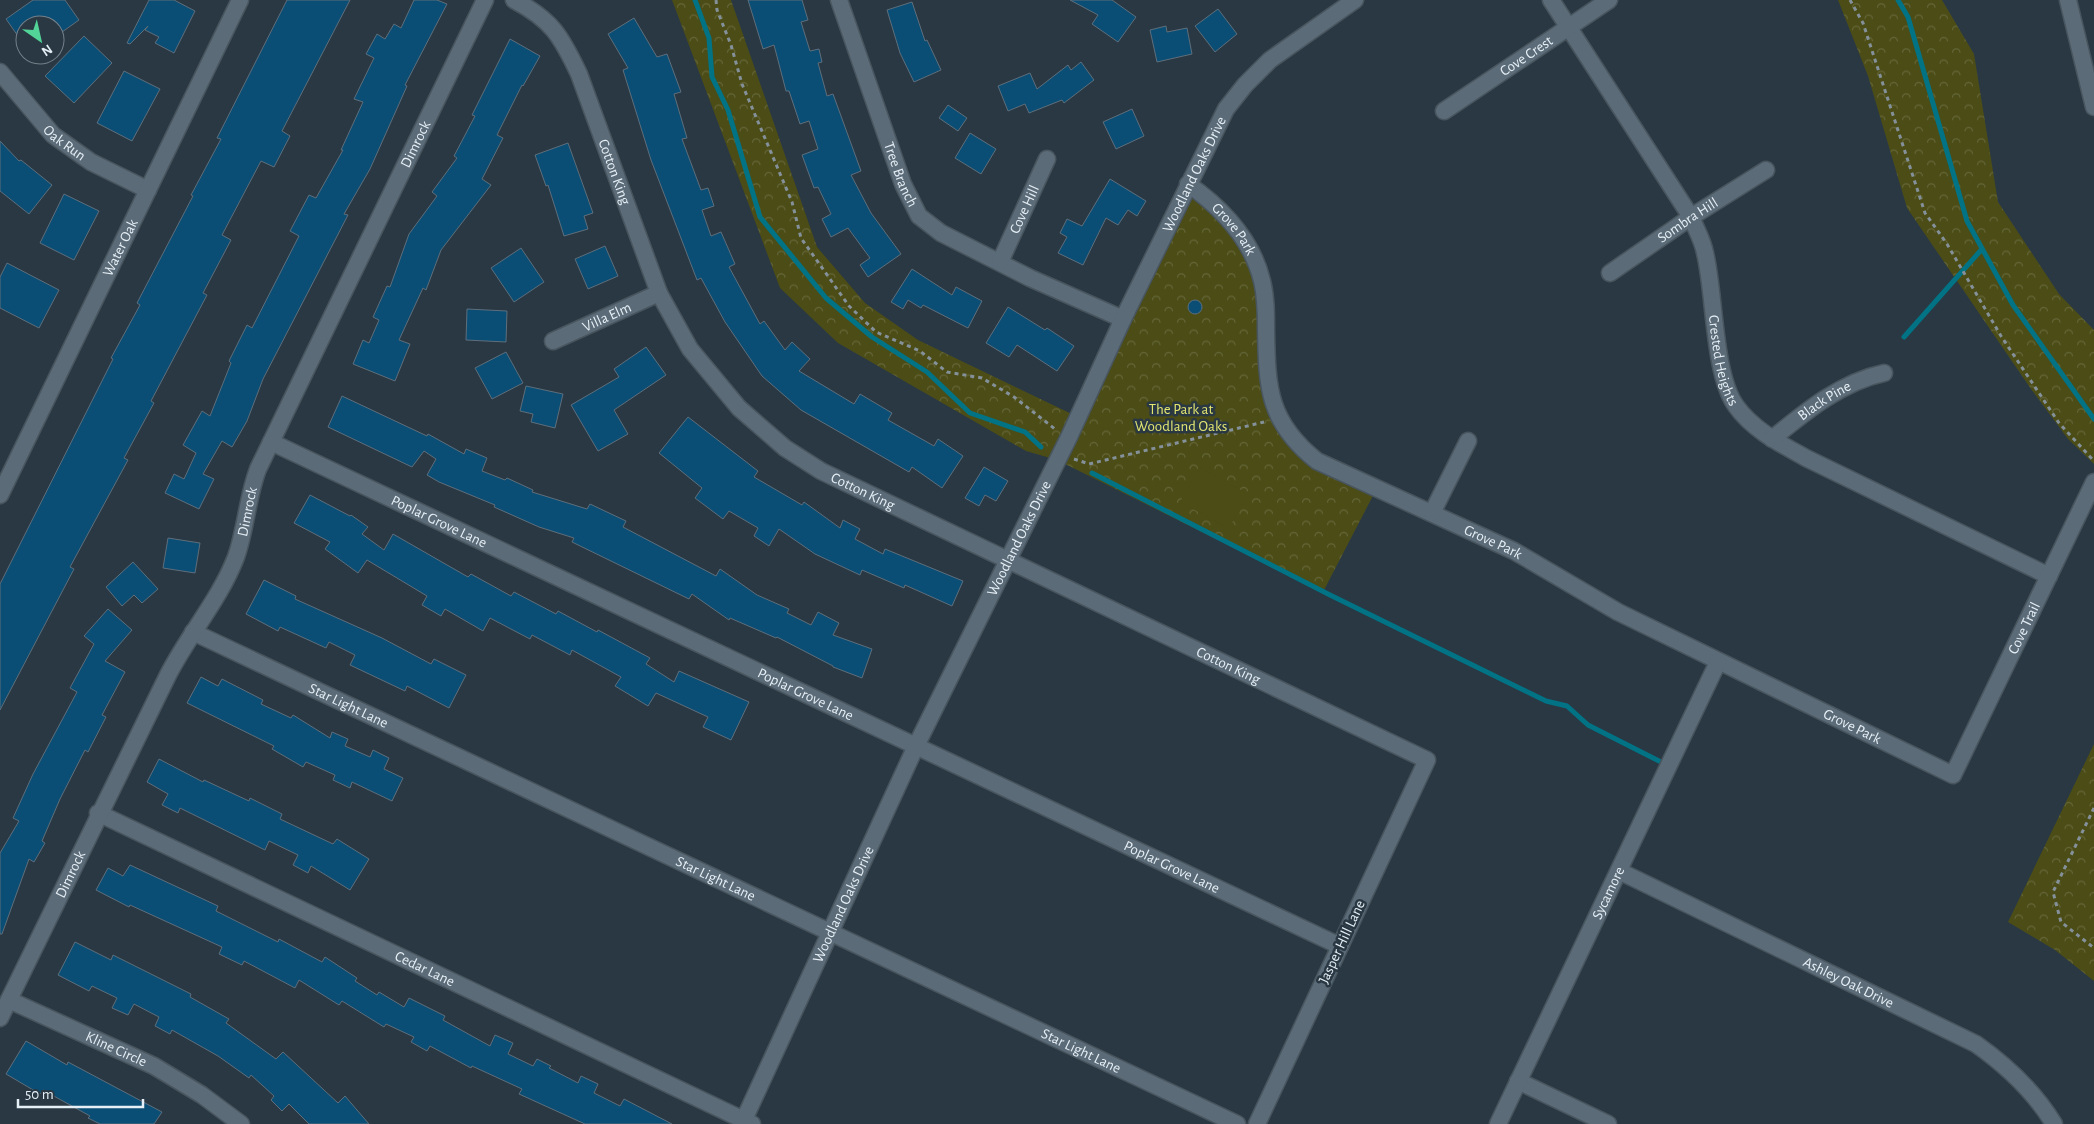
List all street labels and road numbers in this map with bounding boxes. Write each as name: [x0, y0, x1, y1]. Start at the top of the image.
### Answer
street label: Cove Crest: [1497, 33, 1555, 79]
street label: Woodland Oaks Drive: [1159, 114, 1229, 234]
street label: Dimrock: [398, 118, 433, 170]
street label: Oak Run: [40, 122, 88, 163]
street label: Cotton King: [596, 137, 634, 207]
street label: Tree Branch: [881, 140, 921, 209]
street label: Cove Hill: [1007, 183, 1042, 236]
street label: Sombra Hill: [1655, 195, 1720, 245]
street label: Grove Park: [1209, 200, 1259, 258]
street label: Water Oak: [100, 216, 140, 279]
street label: Villa Elm: [580, 299, 633, 334]
street label: Crested Heights: [1706, 314, 1741, 408]
street label: Black Pine: [1795, 378, 1853, 423]
street label: Cotton King: [829, 469, 898, 513]
street label: Woodland Oaks Drive: [984, 478, 1054, 598]
street label: Dimrock: [235, 485, 260, 538]
street label: Poplar Grove Lane: [389, 492, 490, 550]
street label: Grove Park: [1462, 522, 1525, 562]
street label: Cove Trail: [2005, 600, 2043, 656]
street label: Cotton King: [1194, 644, 1263, 687]
street label: Poplar Grove Lane: [755, 665, 856, 723]
street label: Star Light Lane: [306, 680, 391, 730]
street label: Grove Park: [1821, 706, 1884, 746]
street label: Poplar Grove Lane: [1122, 838, 1222, 896]
street label: Woodland Oaks Drive: [810, 844, 876, 965]
street label: Dimrock: [52, 848, 88, 900]
street label: Star Light Lane: [674, 853, 758, 904]
street label: Sycamore: [1589, 864, 1627, 922]
street label: Jasper Hill Lane: [1316, 898, 1368, 986]
street label: Cedar Lane: [393, 948, 457, 989]
street label: Ashley Oak Drive: [1801, 954, 1896, 1010]
street label: Star Light Lane: [1039, 1026, 1123, 1076]
street label: Kline Circle: [84, 1029, 149, 1069]

